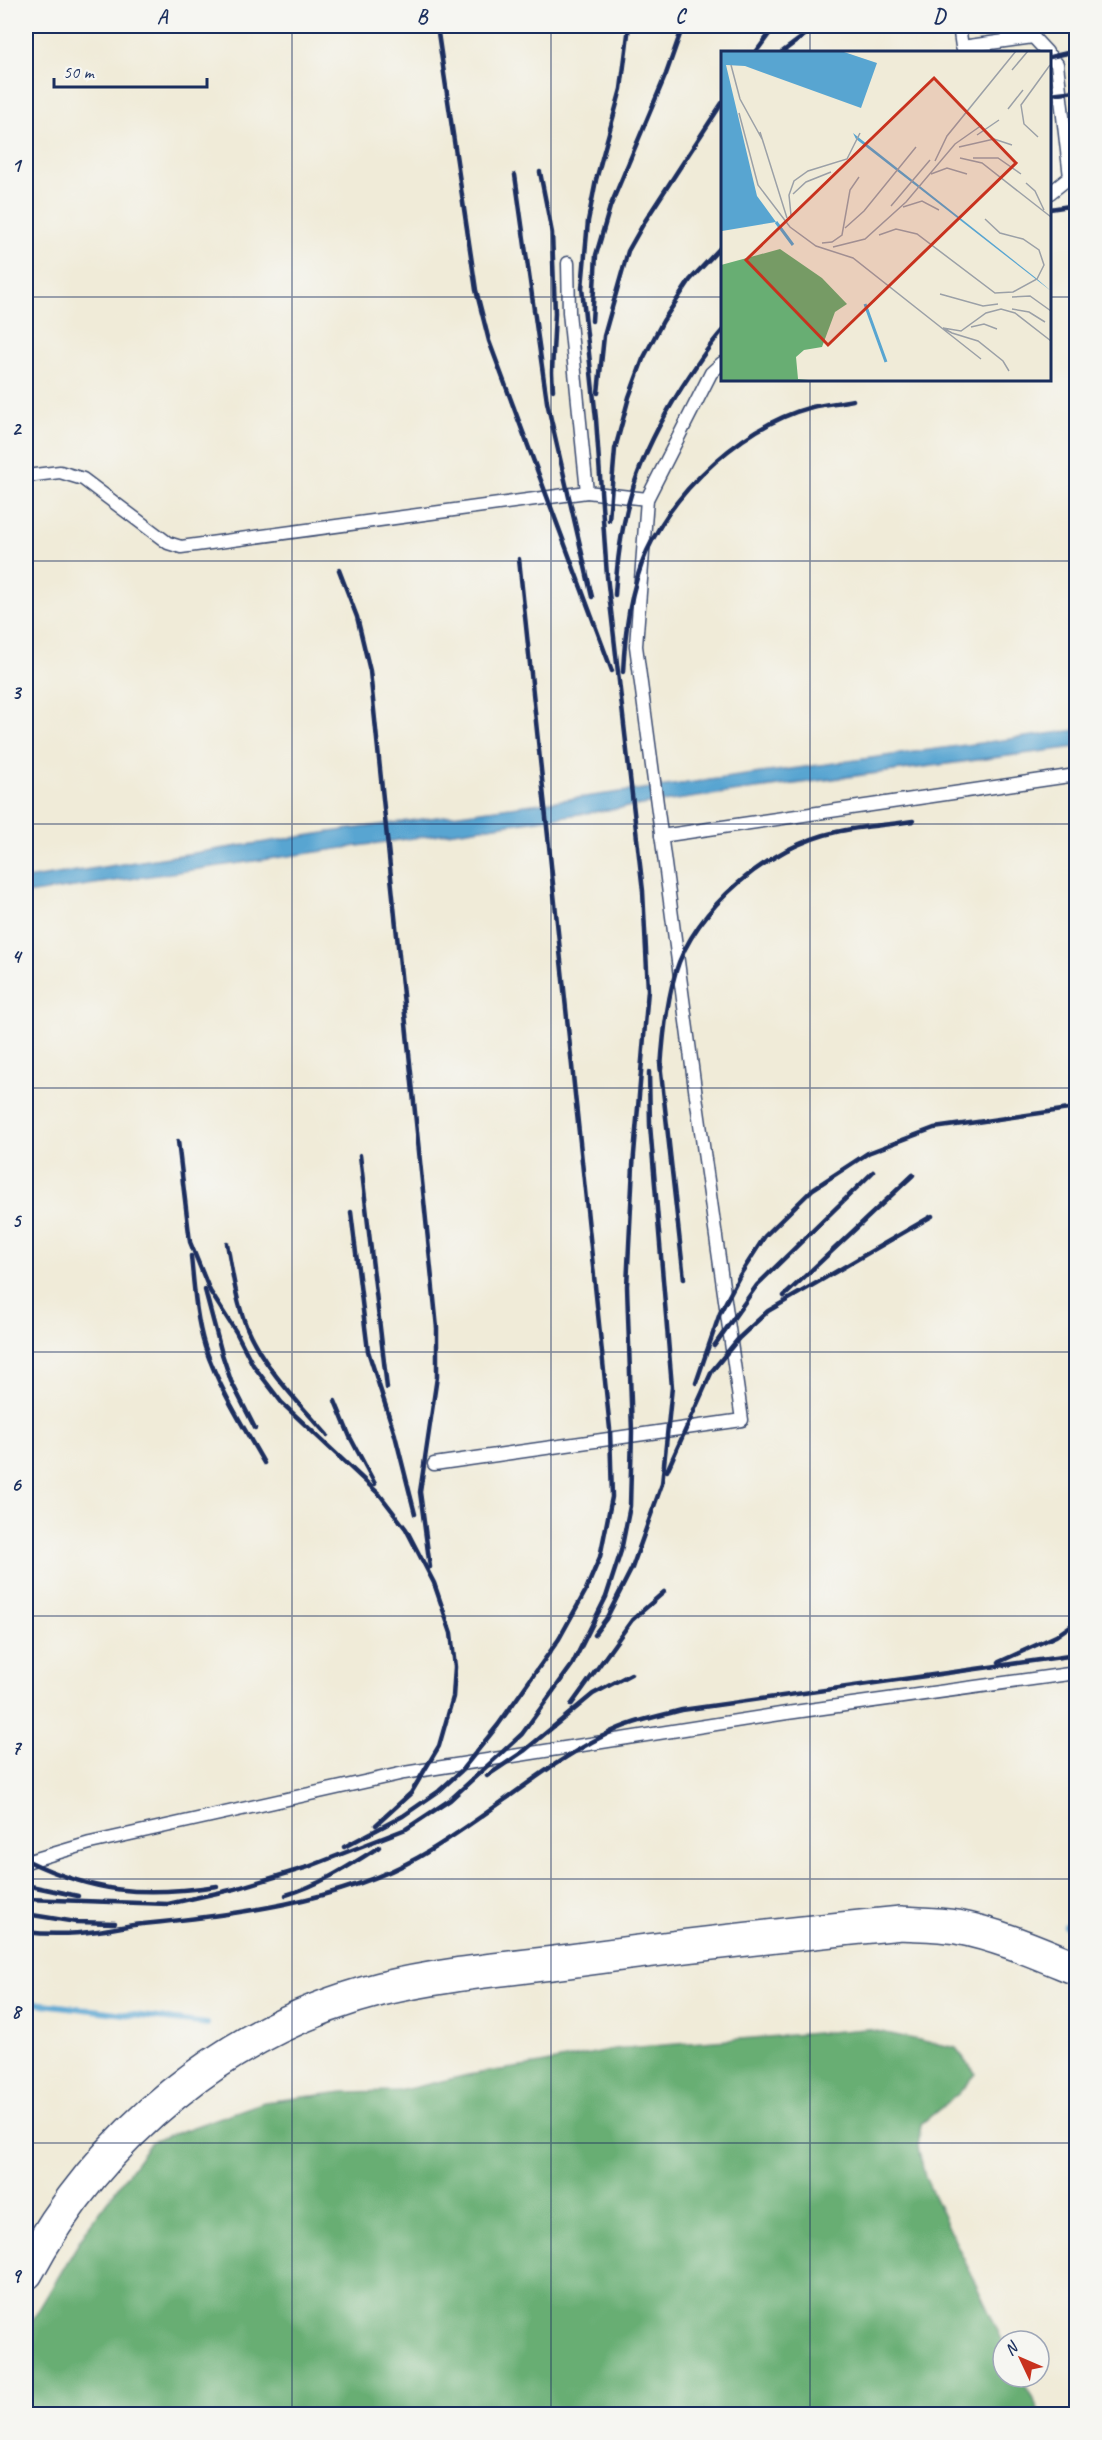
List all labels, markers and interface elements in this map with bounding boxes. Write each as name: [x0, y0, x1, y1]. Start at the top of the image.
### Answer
text: A: [157, 4, 169, 29]
text: B: [417, 4, 429, 29]
text: C: [675, 4, 687, 29]
text: D: [933, 4, 947, 29]
scale bar: [54, 51, 207, 89]
inset map: [721, 51, 1051, 381]
text: 50 m: [63, 61, 96, 83]
text: 1: [12, 153, 23, 178]
text: 2: [12, 416, 23, 441]
text: 3: [12, 680, 23, 705]
text: 4: [12, 944, 24, 969]
text: 5: [12, 1208, 23, 1233]
text: 6: [11, 1472, 22, 1497]
text: 7: [12, 1735, 23, 1760]
text: 8: [12, 1999, 24, 2024]
text: 9: [12, 2263, 23, 2288]
north arrow: [991, 2329, 1051, 2389]
text: N: [1000, 2337, 1024, 2360]

